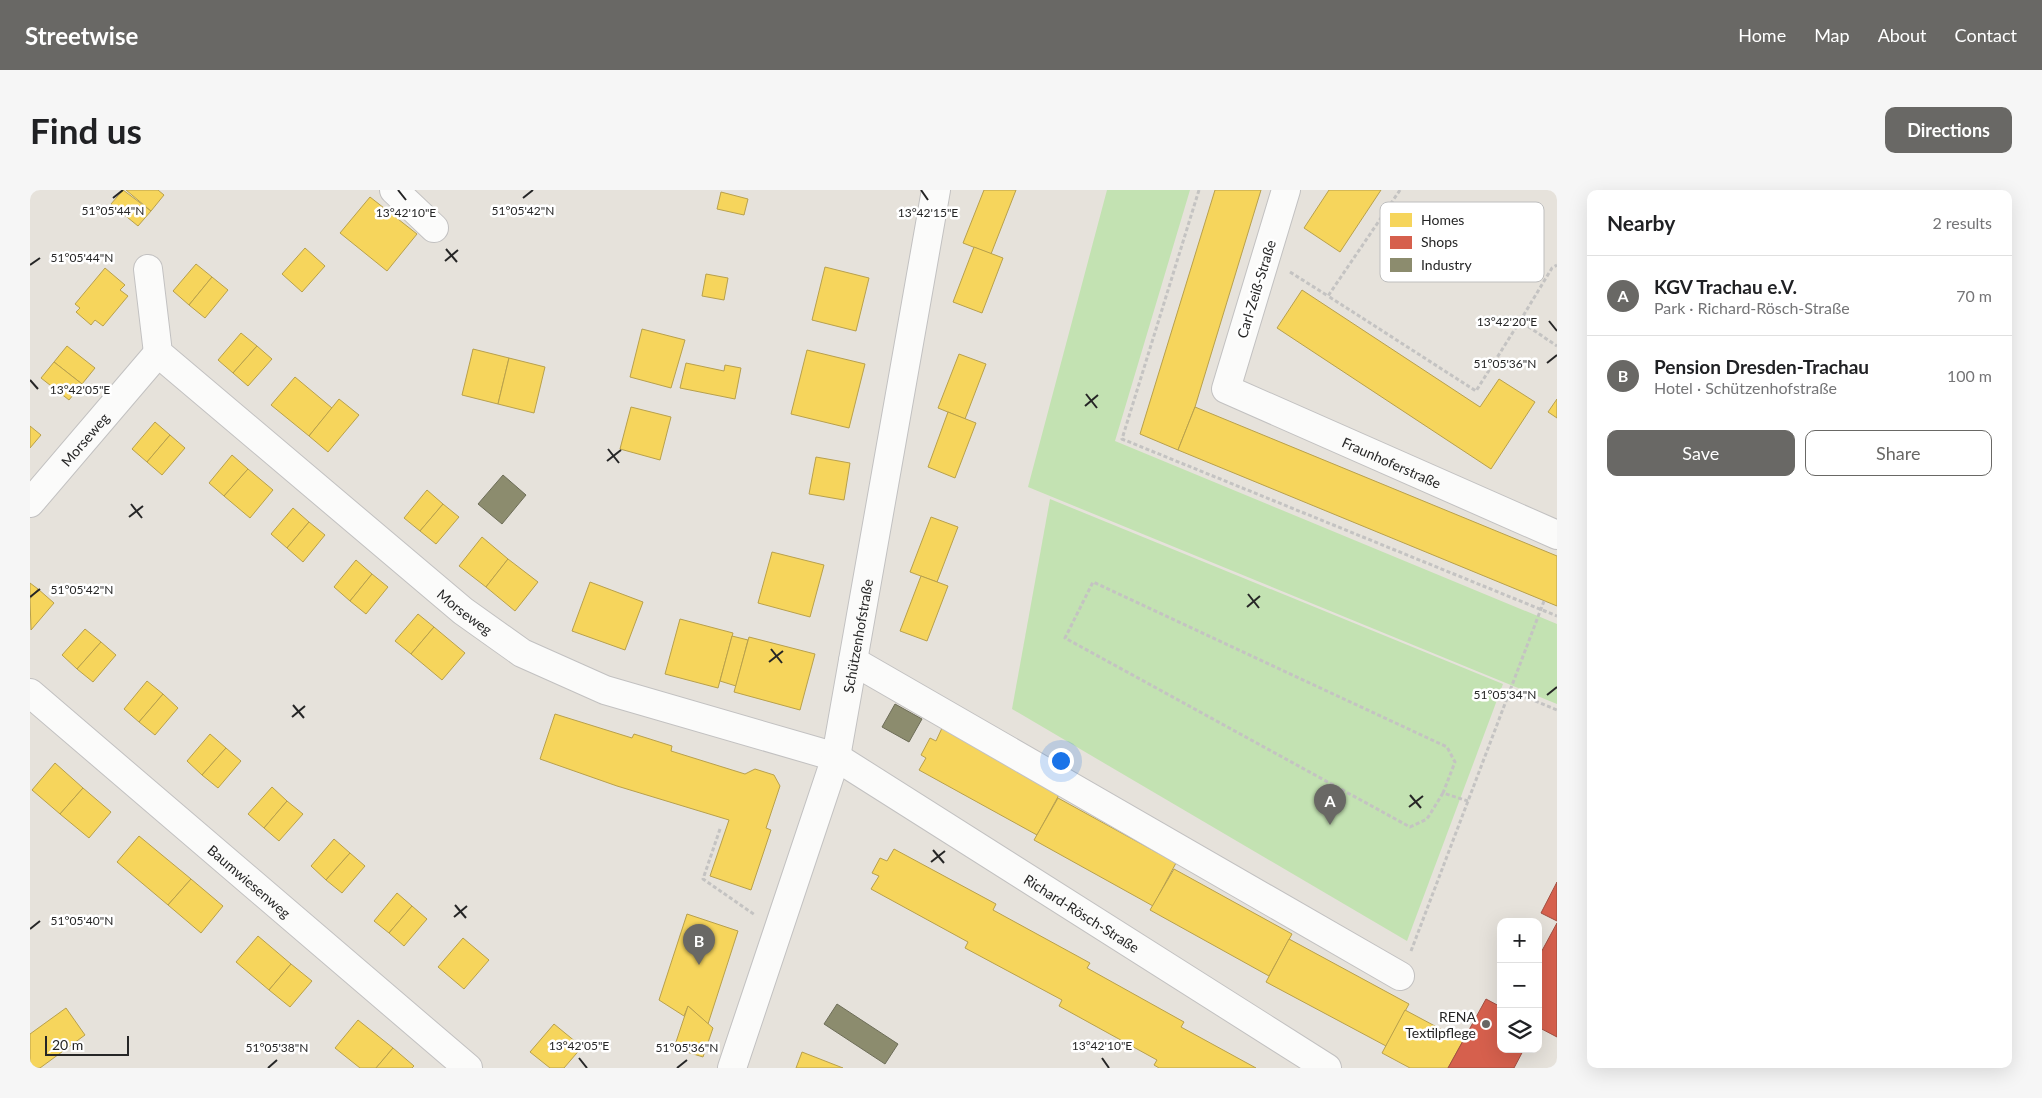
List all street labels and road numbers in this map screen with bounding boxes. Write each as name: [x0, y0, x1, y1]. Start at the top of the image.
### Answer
street label: Carl-Zeiß-Straße: [1233, 238, 1279, 340]
street label: Morseweg: [57, 409, 112, 469]
street label: Fraunhoferstraße: [1340, 433, 1444, 491]
street label: Schützenhofstraße: [839, 577, 876, 694]
street label: Morseweg: [434, 585, 496, 638]
street label: Baumwiesenweg: [205, 841, 295, 921]
street label: Richard-Rösch-Straße: [1021, 870, 1143, 956]

